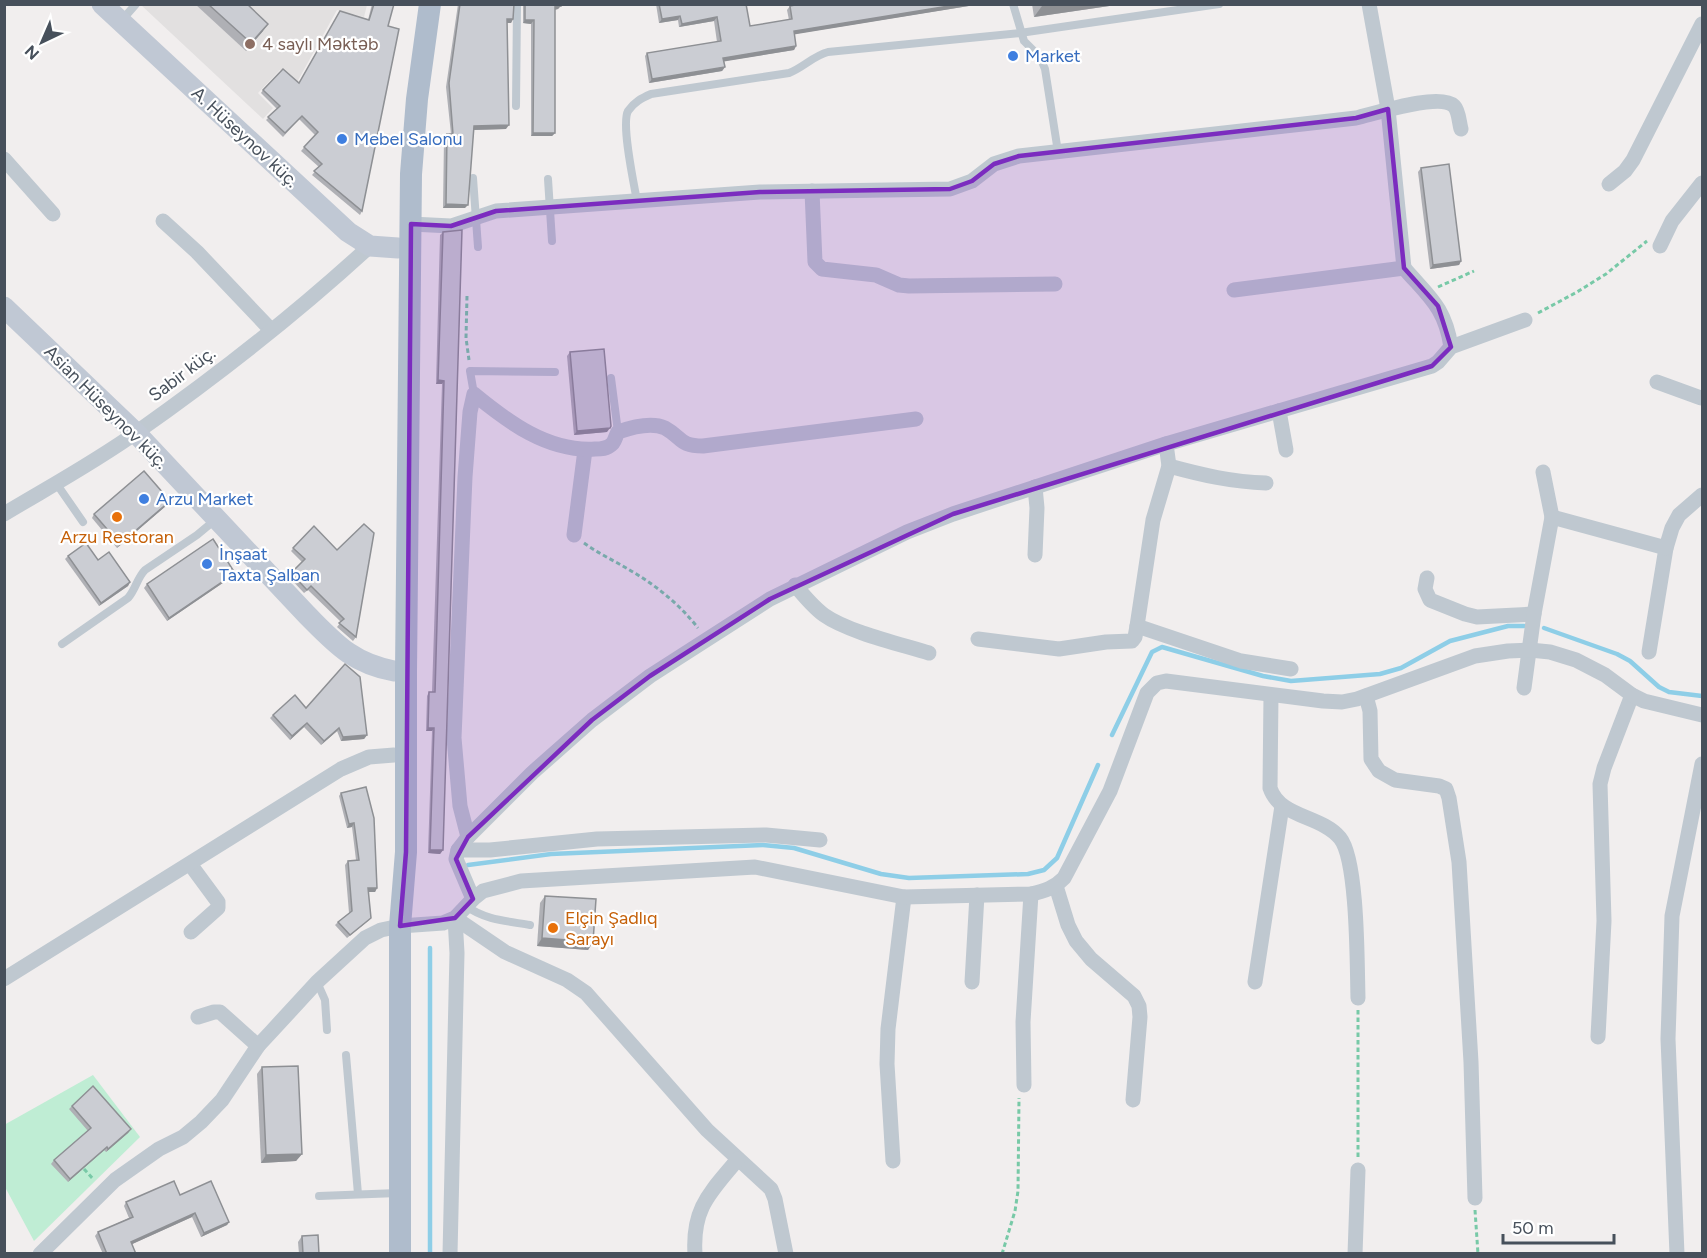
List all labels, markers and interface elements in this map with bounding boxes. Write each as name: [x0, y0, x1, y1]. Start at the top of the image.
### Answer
north arrow: [12, 12, 72, 72]
place label: 4 saylı Məktəb: [262, 33, 378, 55]
marker: 4 saylı Məktəb: [243, 37, 257, 51]
text: N: [21, 41, 43, 64]
place label: Market: [1025, 45, 1081, 67]
marker: Market: [1006, 49, 1020, 63]
street label: A. Hüseynov küç.: [187, 82, 303, 192]
place label: Mebel Salonu: [354, 128, 463, 150]
marker: Mebel Salonu: [335, 132, 349, 146]
street label: Asian Hüseynov küç.: [40, 341, 172, 473]
street label: Sabir küç.: [144, 342, 220, 406]
place label: Arzu Market: [156, 488, 253, 510]
marker: Arzu Market: [137, 492, 151, 506]
marker: Arzu Restoran: [110, 510, 124, 524]
place label: Arzu Restoran: [60, 526, 174, 548]
place label: İnşaat Taxta Şalban: [219, 543, 320, 586]
marker: İnşaat Taxta Şalban: [200, 557, 214, 571]
place label: Elçin Şadlıq Sarayı: [565, 907, 657, 950]
marker: Elçin Şadlıq Sarayı: [546, 921, 560, 935]
scale bar: [1503, 1207, 1614, 1245]
text: 50 m: [1512, 1217, 1554, 1239]

